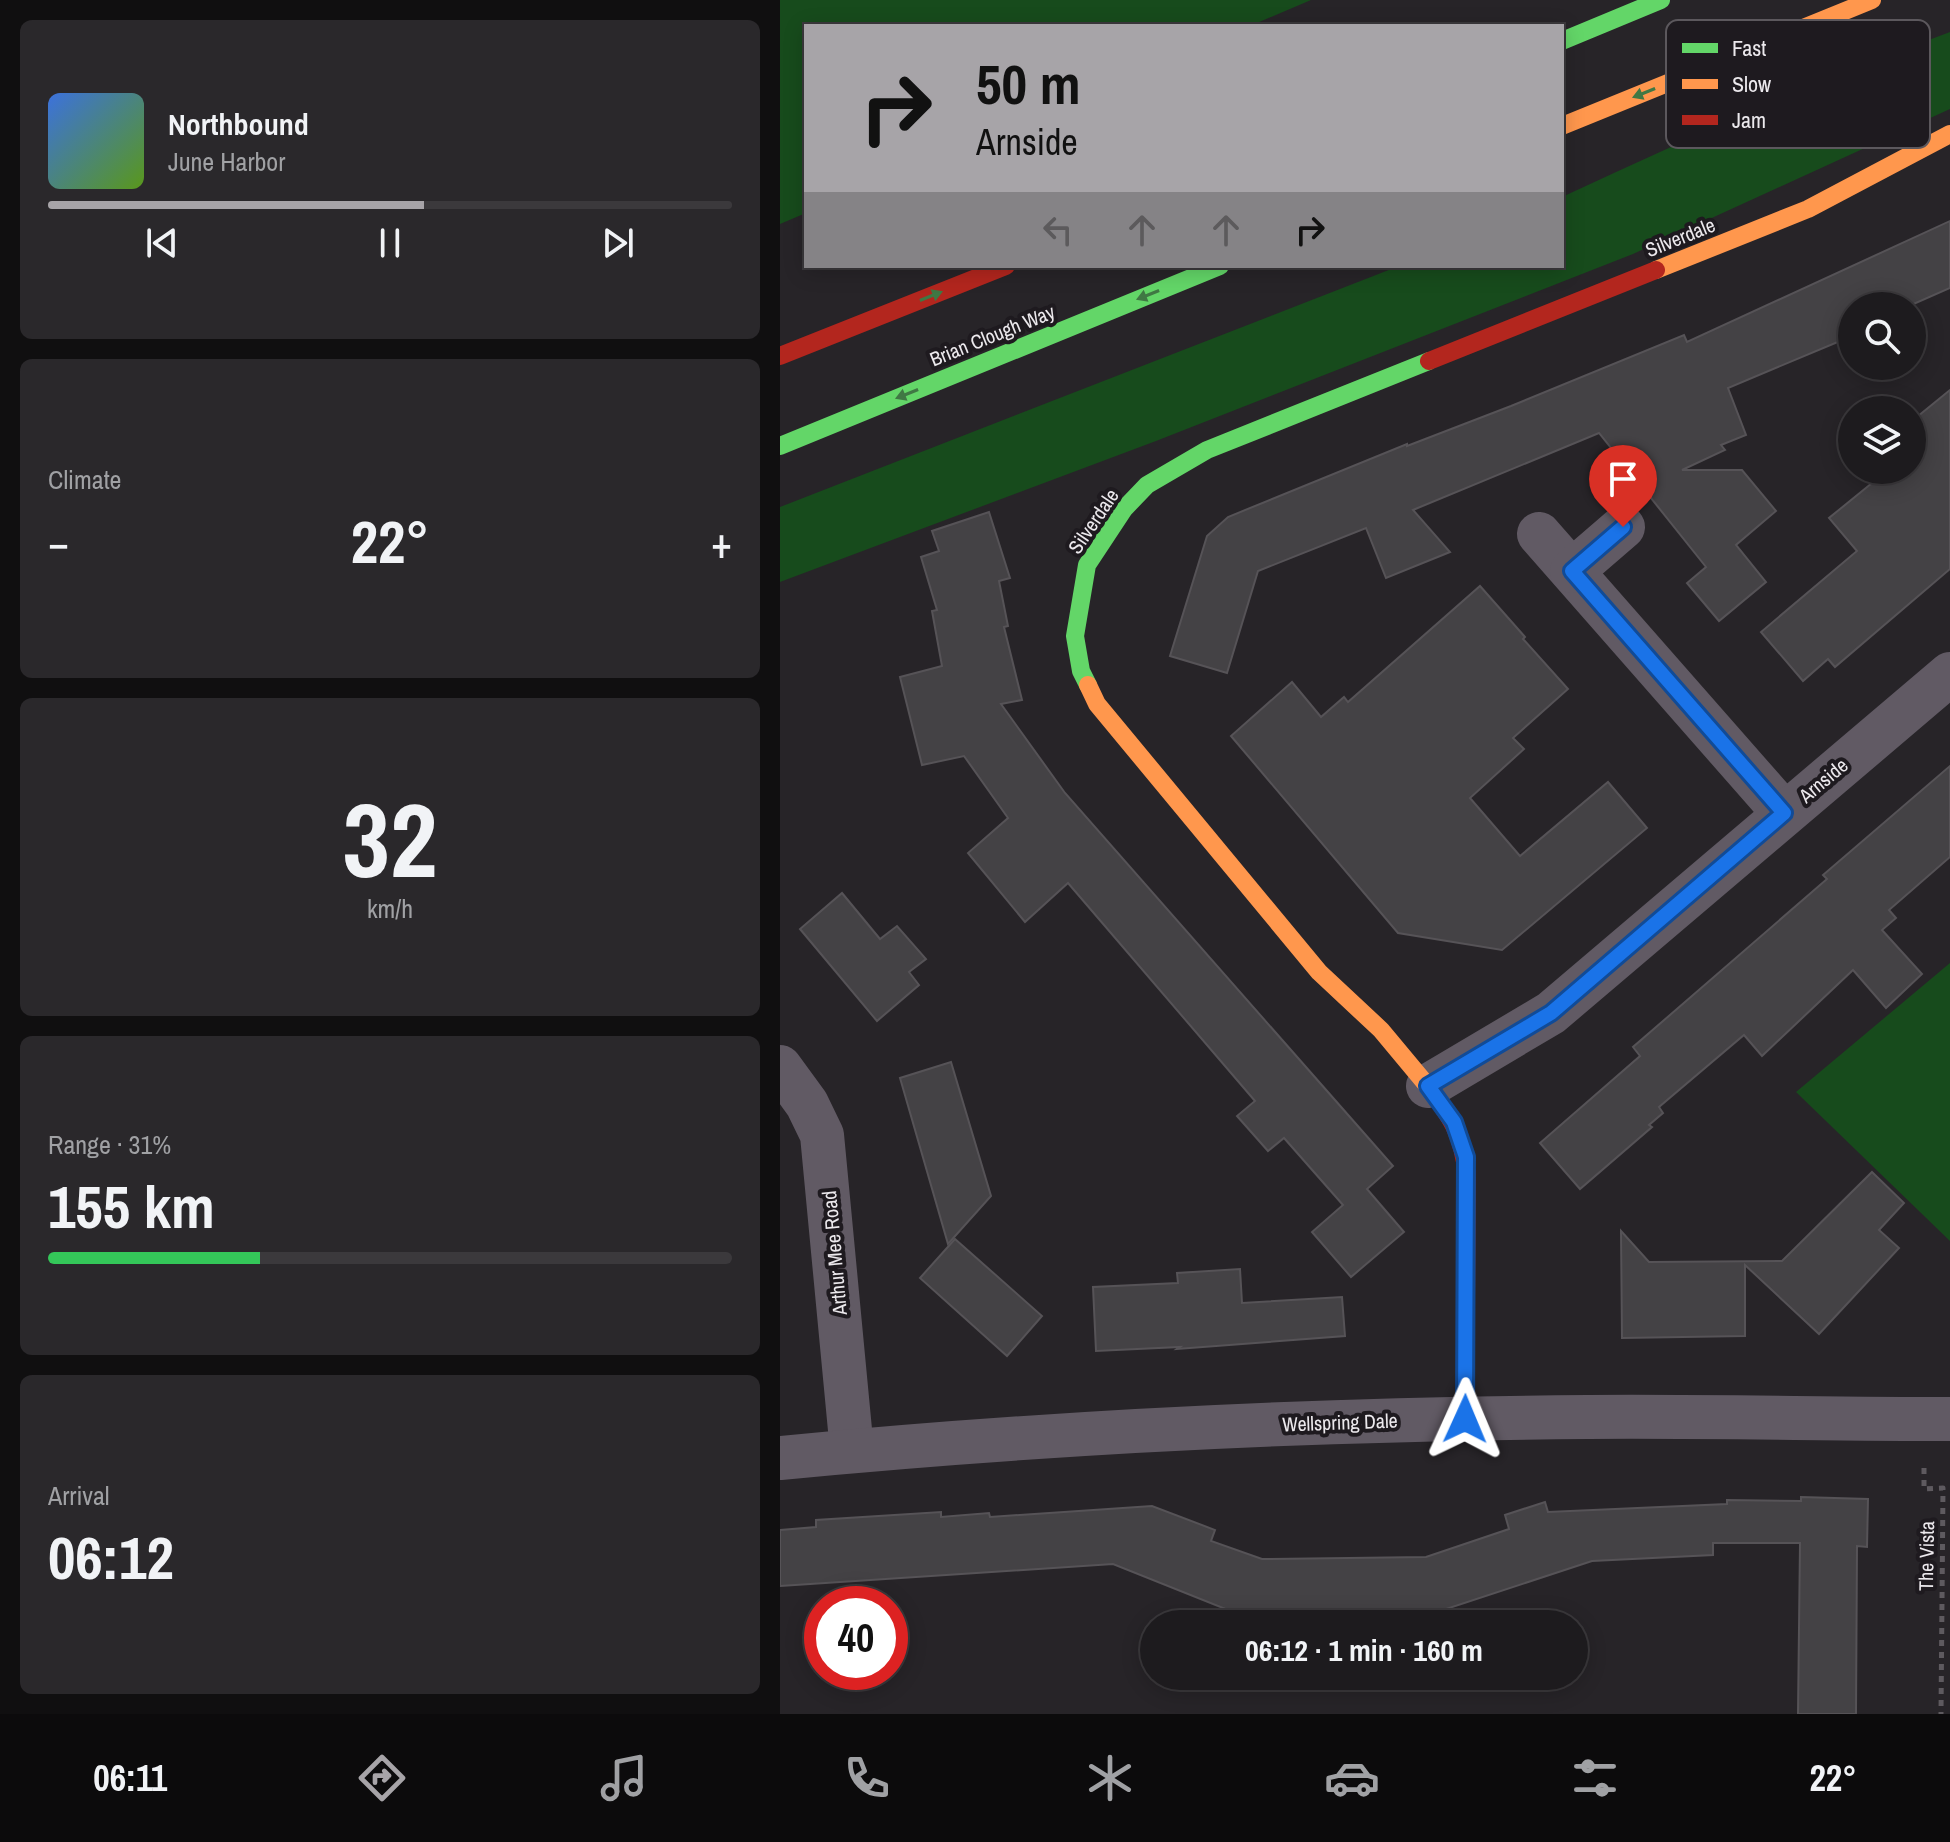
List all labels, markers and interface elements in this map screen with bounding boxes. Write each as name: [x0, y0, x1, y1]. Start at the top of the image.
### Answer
legend: [1666, 20, 1930, 148]
text: Fast: [1732, 33, 1766, 63]
text: 50 m: [976, 46, 1081, 121]
icon: right: [844, 56, 948, 160]
text: Slow: [1732, 69, 1771, 99]
one-way arrow: [1632, 87, 1656, 100]
text: Northbound: [168, 104, 309, 144]
text: Jam: [1732, 105, 1766, 135]
text: Arnside: [976, 118, 1078, 166]
text: June Harbor: [168, 144, 285, 179]
icon: left: [1036, 208, 1080, 252]
icon: ahead: [1120, 208, 1164, 252]
icon: ahead: [1204, 208, 1248, 252]
icon: right: [1288, 208, 1332, 252]
street label: Silverdale: [1641, 211, 1719, 263]
icon: previous: [140, 221, 184, 265]
icon: pause: [368, 221, 412, 265]
icon: next: [596, 221, 640, 265]
one-way arrow: [919, 289, 943, 302]
one-way arrow: [1136, 289, 1160, 302]
map controls: [1838, 292, 1926, 484]
button: search: [1838, 292, 1926, 380]
street label: Brian Clough Way: [926, 297, 1059, 372]
one-way arrow: [895, 387, 919, 400]
button: layers: [1838, 396, 1926, 484]
pin: [1589, 445, 1657, 527]
icon: arrive: [1601, 457, 1645, 501]
text: Climate: [48, 462, 121, 497]
street label: Silverdale: [1061, 483, 1125, 559]
text: 22°: [351, 501, 429, 582]
text: −: [48, 512, 69, 572]
text: +: [711, 512, 732, 572]
street label: Arnside: [1792, 751, 1853, 809]
text: 32: [343, 769, 437, 909]
text: km/h: [367, 891, 413, 926]
text: Range · 31%: [48, 1127, 171, 1162]
text: 155 km: [48, 1166, 215, 1247]
street label: Arthur Mee Road: [815, 1190, 853, 1317]
position arrow: [1423, 1377, 1507, 1461]
street label: Wellspring Dale: [1282, 1406, 1398, 1438]
text: Arrival: [48, 1478, 110, 1513]
text: 06:12: [48, 1517, 174, 1598]
street label: The Vista: [1912, 1521, 1940, 1591]
speed limit sign: 40: [804, 1586, 908, 1690]
text: 06:12 · 1 min · 160 m: [1245, 1630, 1483, 1670]
icon: directions: [354, 1750, 410, 1806]
icon: music: [596, 1750, 652, 1806]
icon: phone: [839, 1750, 895, 1806]
icon: climate: [1082, 1750, 1138, 1806]
icon: car: [1324, 1750, 1380, 1806]
icon: filters: [1567, 1750, 1623, 1806]
text: 06:11: [93, 1754, 167, 1802]
text: 22°: [1809, 1754, 1857, 1802]

